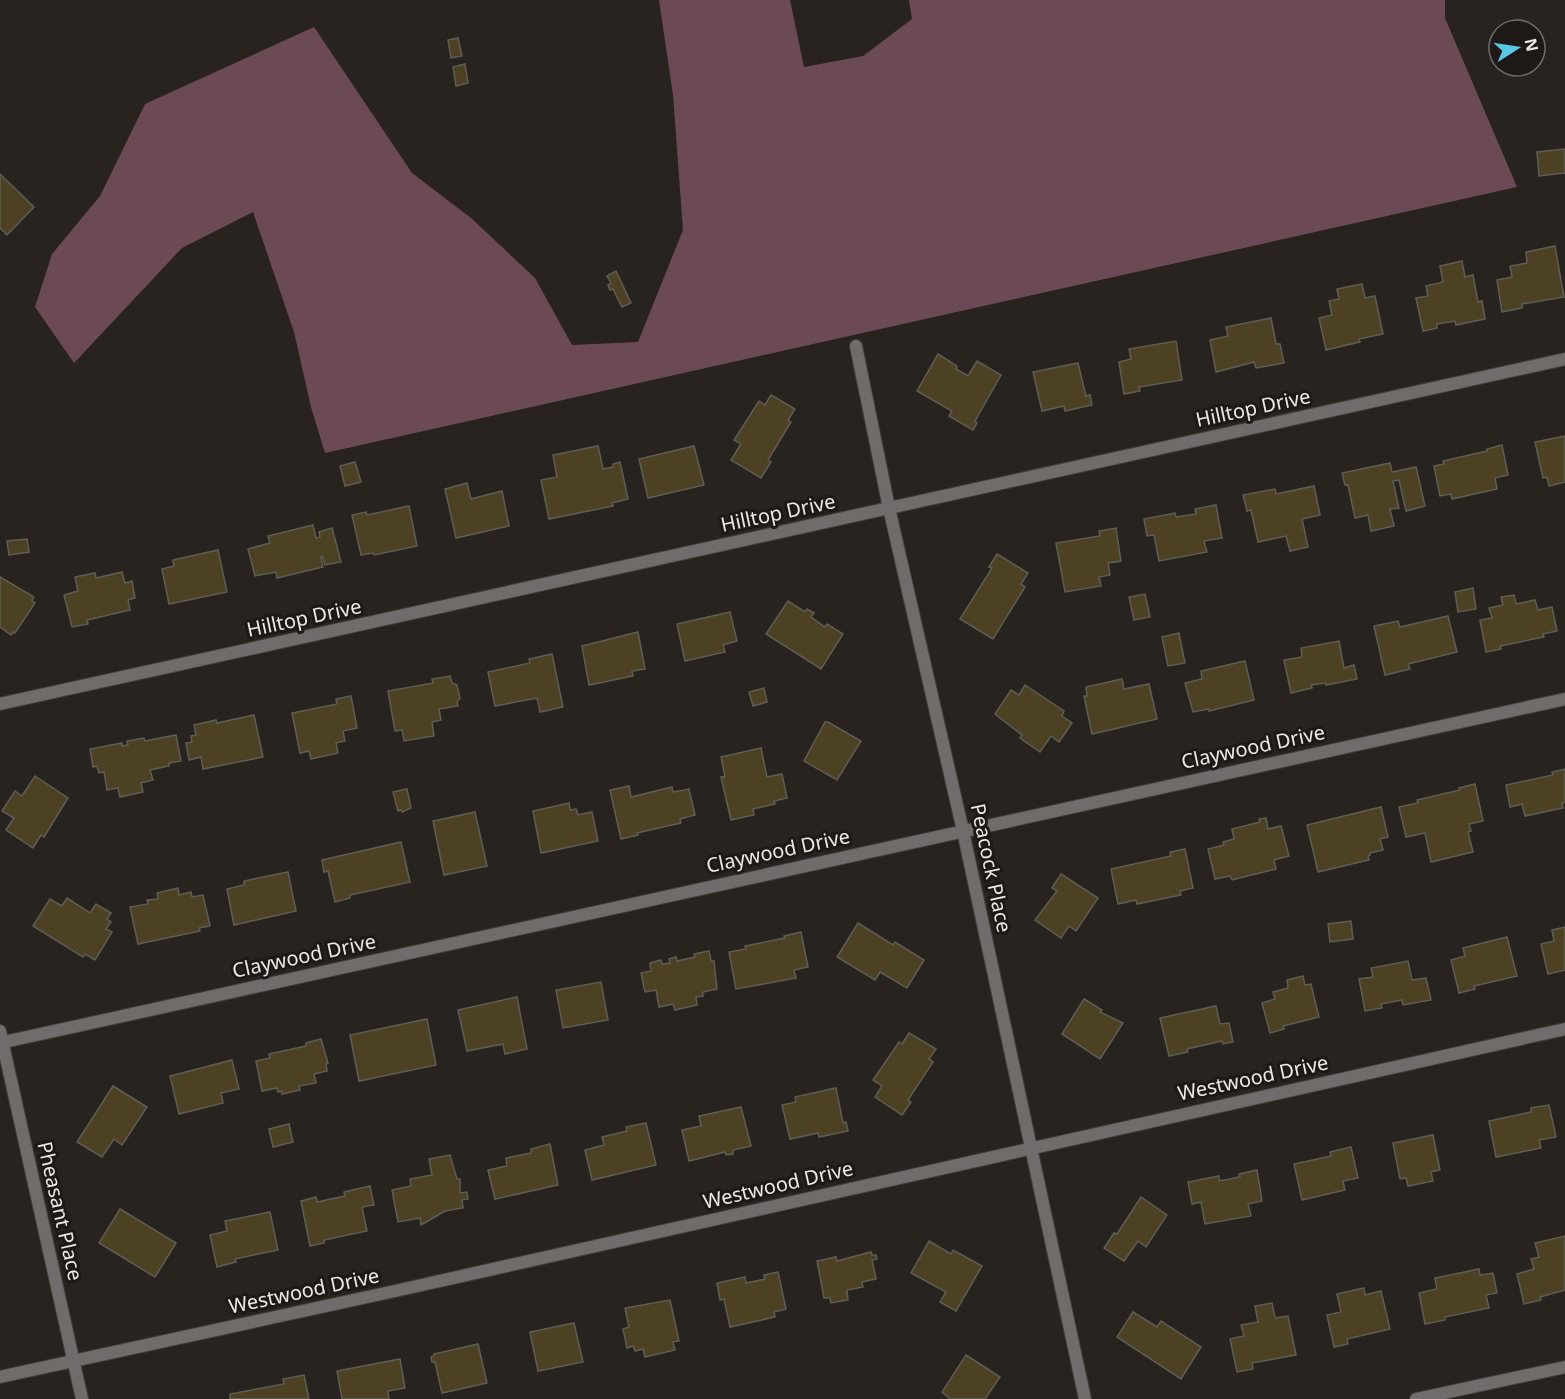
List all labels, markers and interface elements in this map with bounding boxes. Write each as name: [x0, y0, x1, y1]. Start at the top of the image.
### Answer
north arrow: [1487, 18, 1547, 78]
text: N: [1520, 36, 1544, 54]
street label: Hilltop Drive: [1193, 382, 1313, 433]
street label: Hilltop Drive: [718, 487, 838, 538]
street label: Hilltop Drive: [244, 592, 364, 643]
street label: Claywood Drive: [1179, 718, 1327, 775]
street label: Peacock Place: [965, 801, 1018, 935]
street label: Claywood Drive: [704, 822, 852, 879]
street label: Claywood Drive: [230, 927, 378, 984]
street label: Westwood Drive: [1175, 1048, 1331, 1107]
street label: Pheasant Place: [31, 1139, 90, 1283]
street label: Westwood Drive: [700, 1154, 856, 1215]
street label: Westwood Drive: [226, 1261, 382, 1320]

